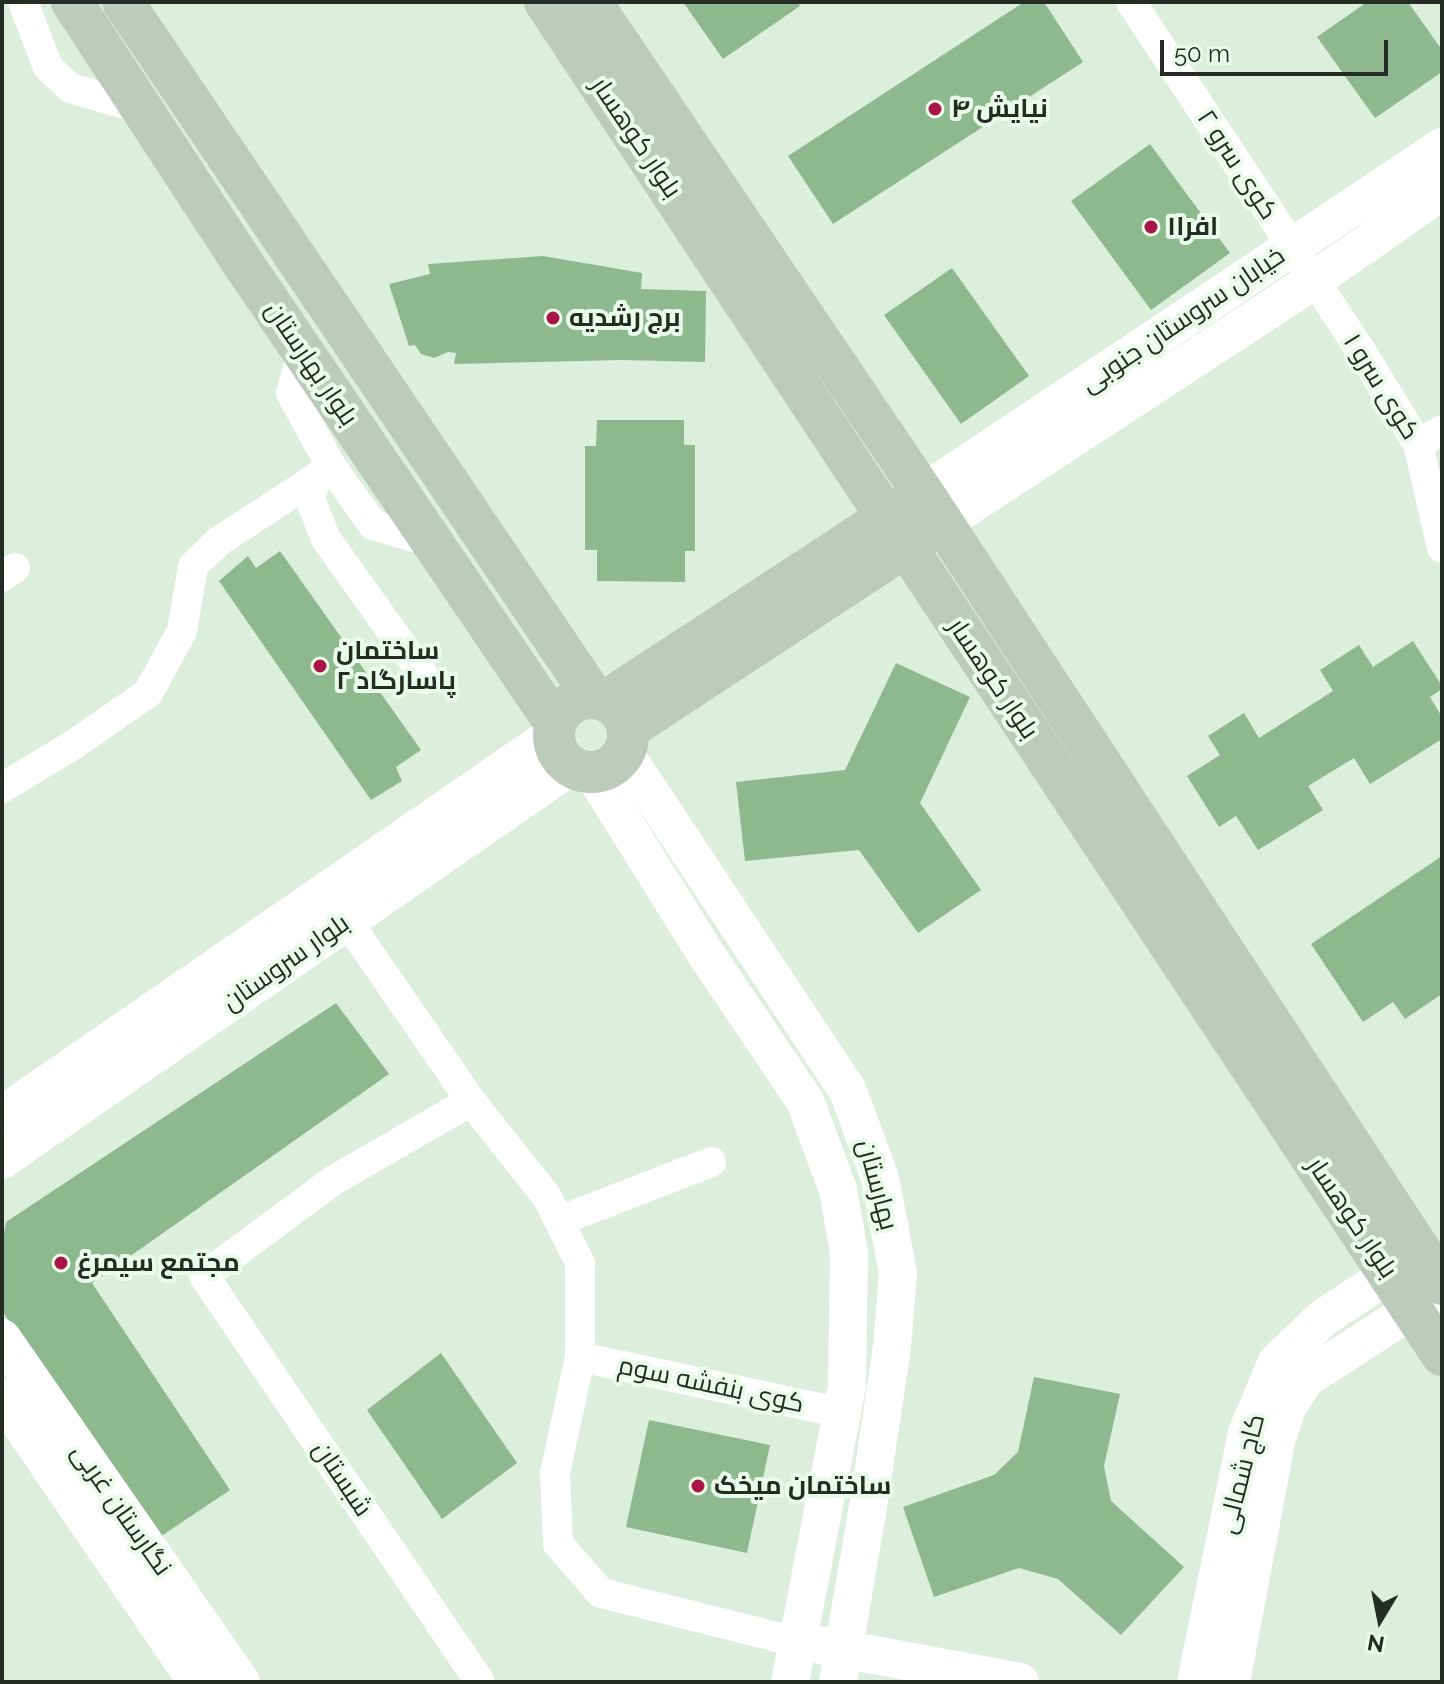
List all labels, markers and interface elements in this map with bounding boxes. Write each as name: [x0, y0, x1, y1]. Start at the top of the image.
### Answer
scale bar: [1164, 24, 1392, 74]
text: 50 m: [1174, 39, 1230, 68]
street label: بلوار کوهسار: [584, 72, 688, 204]
place label: نیایش ۴: [951, 93, 1048, 125]
marker: نیایش ۴: [926, 100, 944, 118]
street label: کوی سرو ۲: [1190, 104, 1284, 226]
place label: افرا۱: [1167, 211, 1218, 243]
marker: افرا۱: [1142, 218, 1160, 236]
street label: خیابان سروستان جنوبی: [1075, 240, 1291, 400]
street label: بلوار بهارستان: [258, 296, 364, 432]
place label: برج رشدیه: [569, 302, 681, 334]
marker: برج رشدیه: [544, 309, 562, 327]
street label: کوی سرو ۱: [1336, 328, 1426, 446]
street label: بلوار کوهسار: [941, 613, 1045, 745]
place label: ساختمان پاسارگاد ۲: [336, 635, 456, 696]
marker: ساختمان پاسارگاد ۲: [311, 657, 329, 675]
street label: بلوار سروستان: [217, 908, 355, 1018]
street label: بهارستان: [850, 1136, 904, 1234]
street label: بلوار کوهسار: [1300, 1152, 1404, 1284]
place label: مجتمع سیمرغ: [77, 1247, 240, 1279]
marker: مجتمع سیمرغ: [52, 1254, 70, 1272]
street label: کوی بنفشه سوم: [615, 1350, 807, 1420]
street label: کاج شمالی: [1212, 1411, 1272, 1537]
street label: شبستان: [306, 1435, 378, 1523]
street label: نگارستان غربی: [64, 1438, 178, 1582]
place label: ساختمان میخک: [714, 1470, 891, 1502]
marker: ساختمان میخک: [689, 1477, 707, 1495]
north arrow: [1340, 1580, 1420, 1660]
text: N: [1365, 1629, 1386, 1658]

